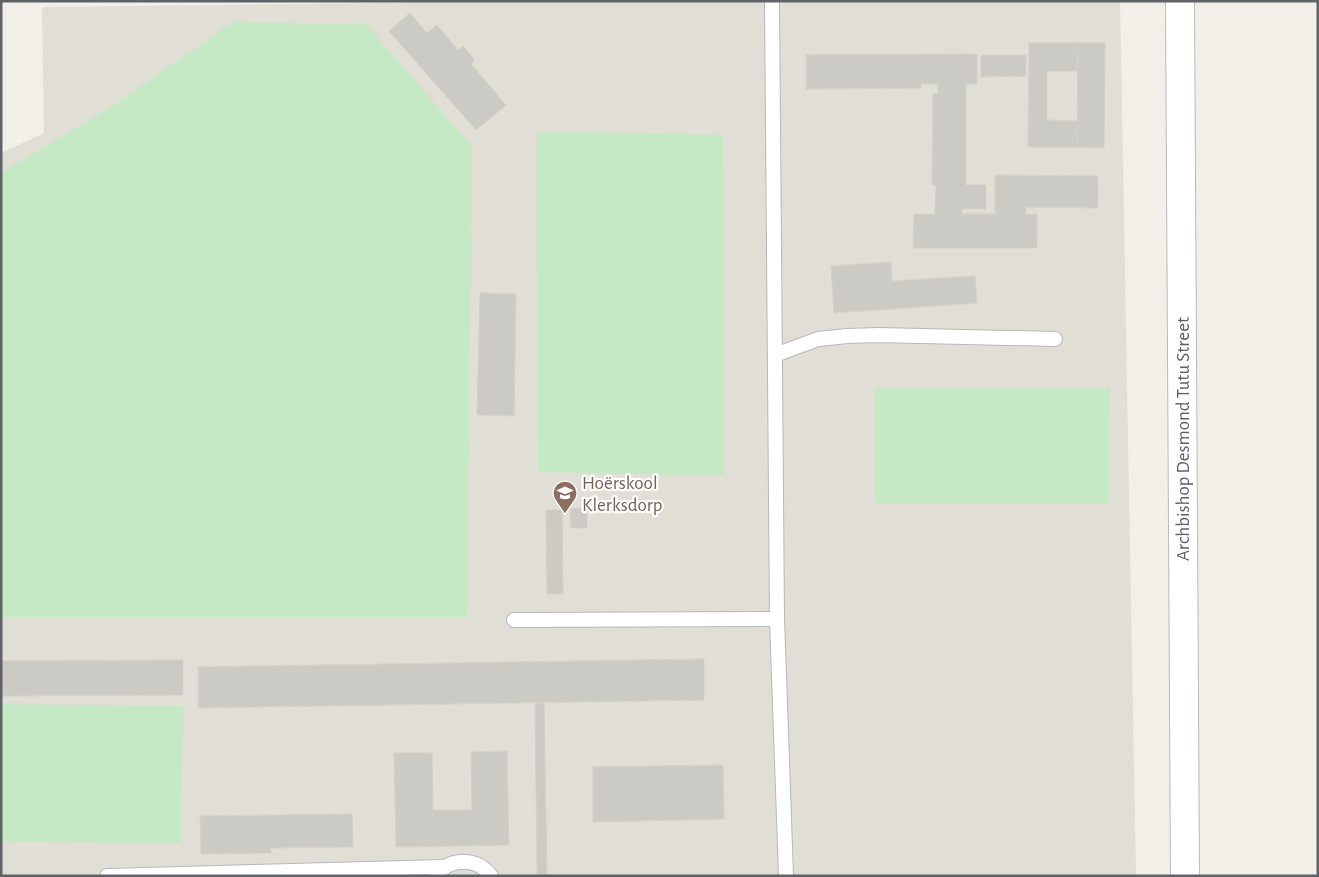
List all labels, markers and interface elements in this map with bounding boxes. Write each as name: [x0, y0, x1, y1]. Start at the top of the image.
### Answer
street label: Archbishop Desmond Tutu Street: [1174, 317, 1193, 561]
place label: Hoërskool Klerksdorp: [582, 474, 662, 515]
school or university icon: Hoërskool Klerksdorp: [552, 480, 578, 514]

